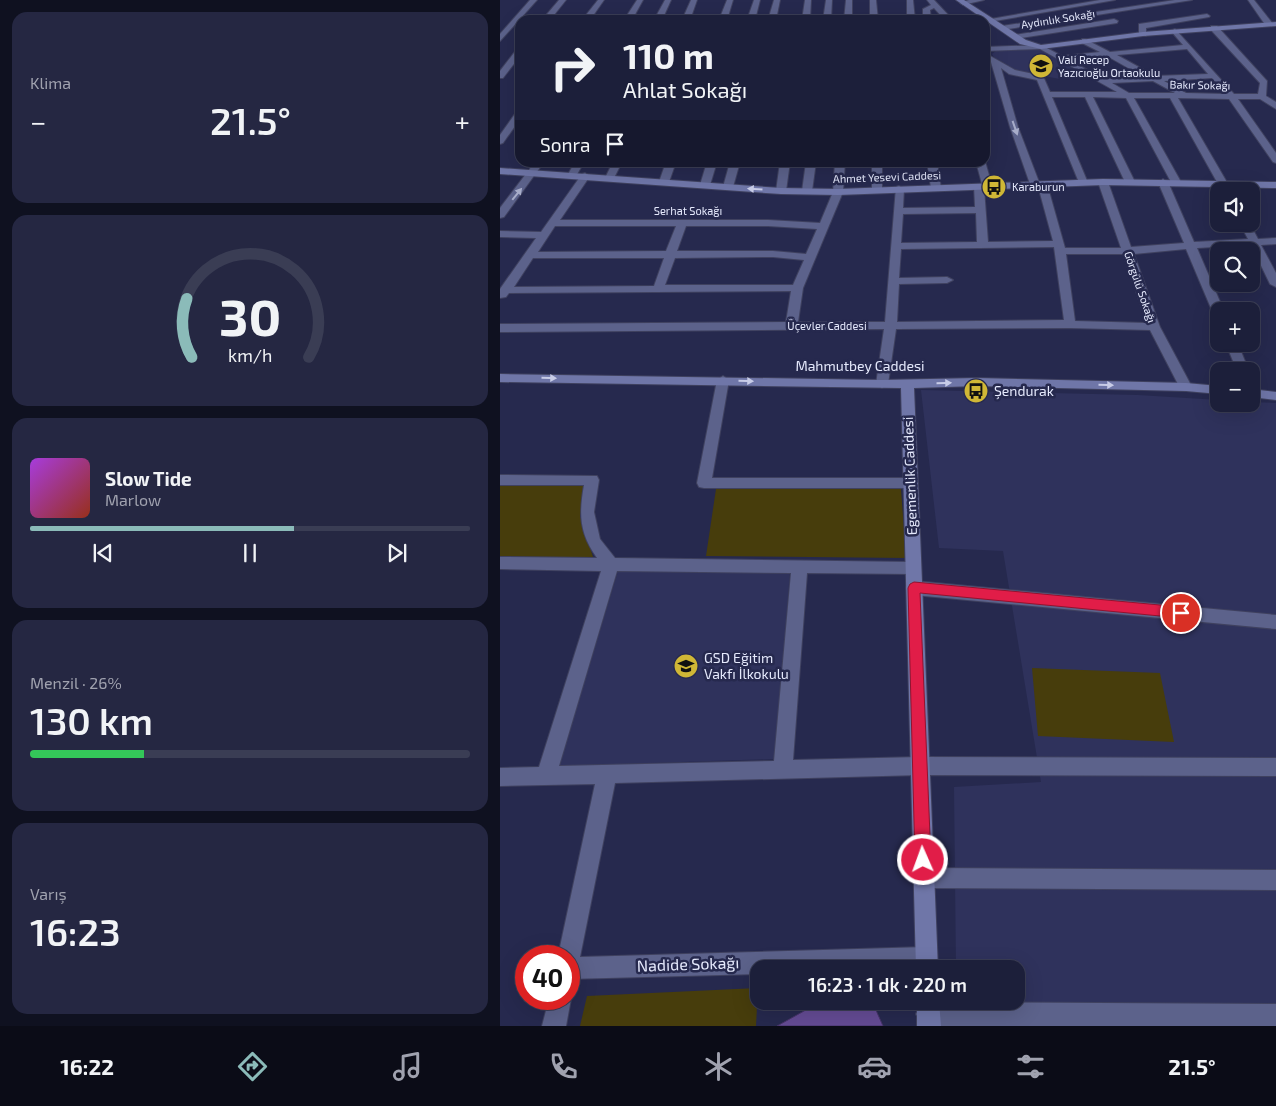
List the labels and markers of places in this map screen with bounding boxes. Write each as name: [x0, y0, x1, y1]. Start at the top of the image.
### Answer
school or university icon: Vali Recep Yazıcıoğlu Ortaokulu: [1028, 53, 1054, 79]
place label: Vali Recep Yazıcıoğlu Ortaokulu: [1058, 53, 1160, 79]
bus stop icon: Karaburun: [981, 174, 1007, 200]
place label: Karaburun: [1012, 180, 1065, 193]
bus stop icon: Şendurak: [963, 378, 989, 404]
place label: Şendurak: [994, 382, 1054, 400]
pin: [1160, 592, 1202, 634]
place label: GSD Eğitim Vakfı İlkokulu: [704, 649, 789, 682]
school or university icon: GSD Eğitim Vakfı İlkokulu: [673, 653, 699, 679]

